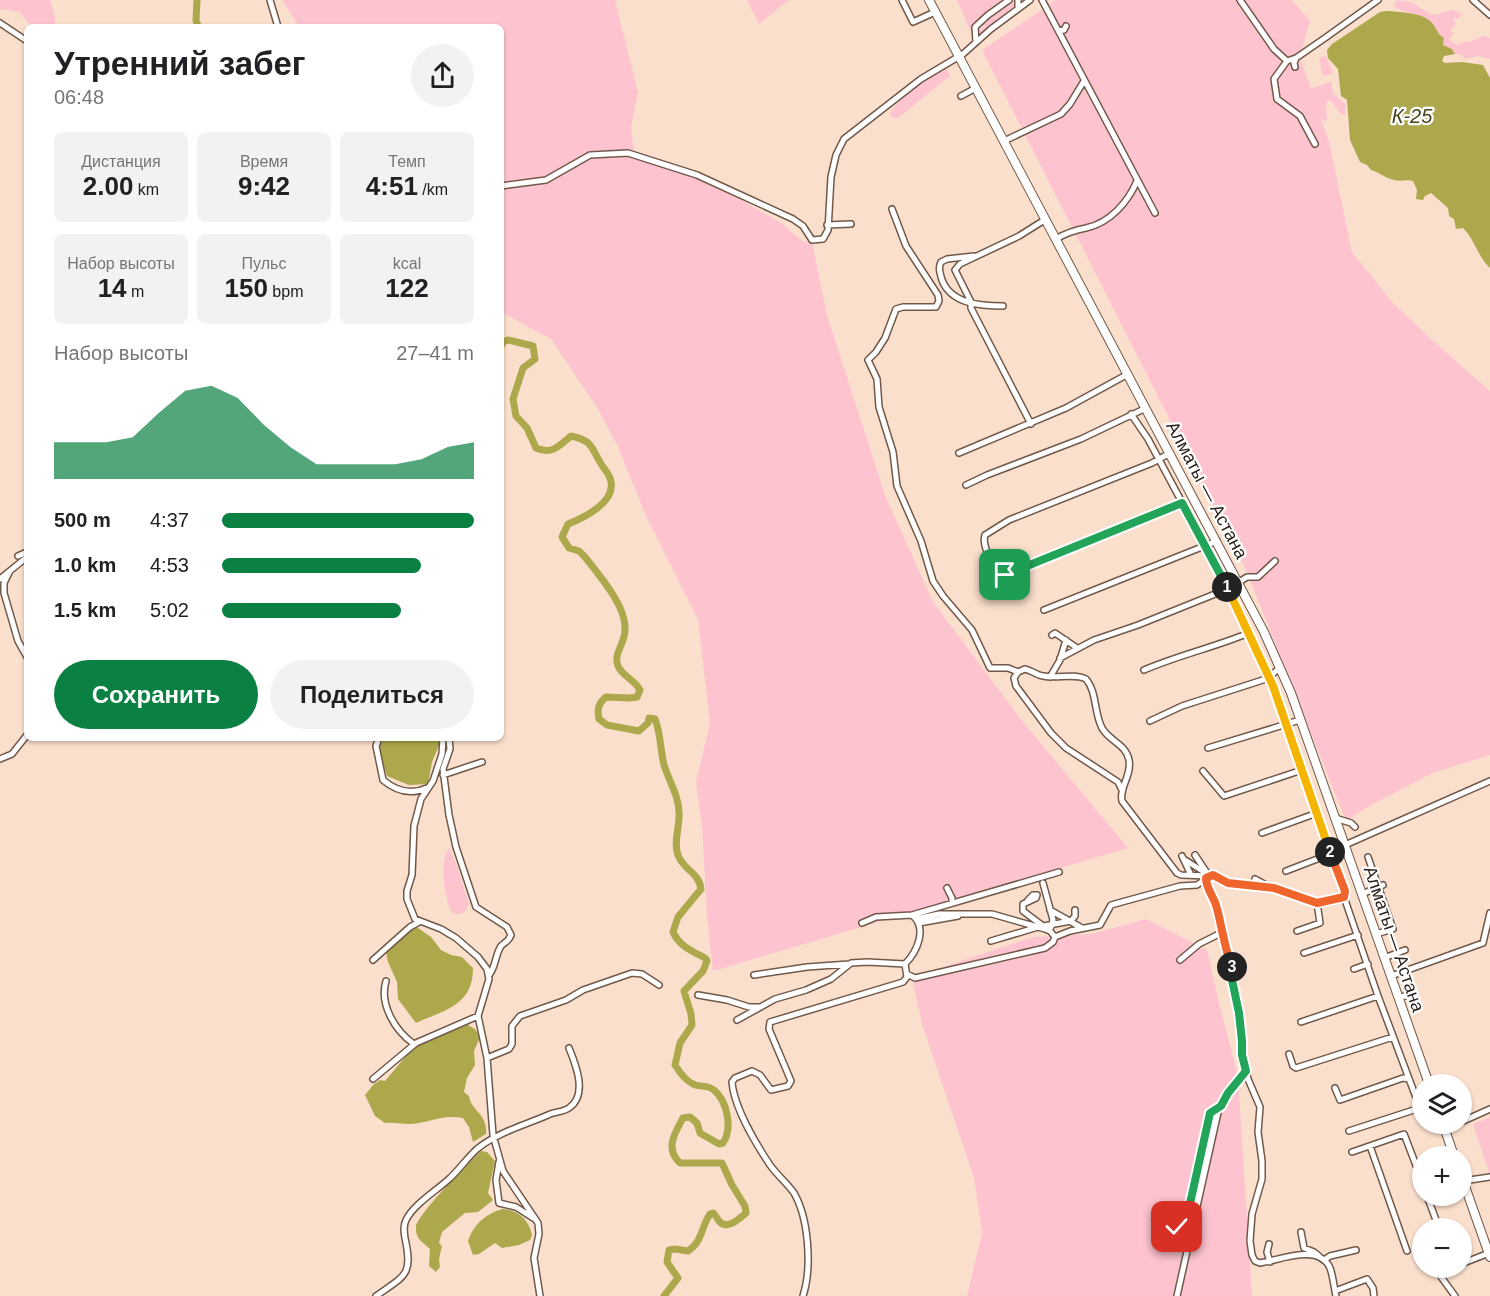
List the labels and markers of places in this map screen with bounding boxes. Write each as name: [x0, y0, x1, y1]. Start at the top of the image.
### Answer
pin: [979, 549, 1030, 600]
pin: 1: [1212, 572, 1242, 602]
pin: 2: [1315, 837, 1345, 867]
pin: 3: [1217, 952, 1247, 982]
pin: [1151, 1201, 1202, 1252]

